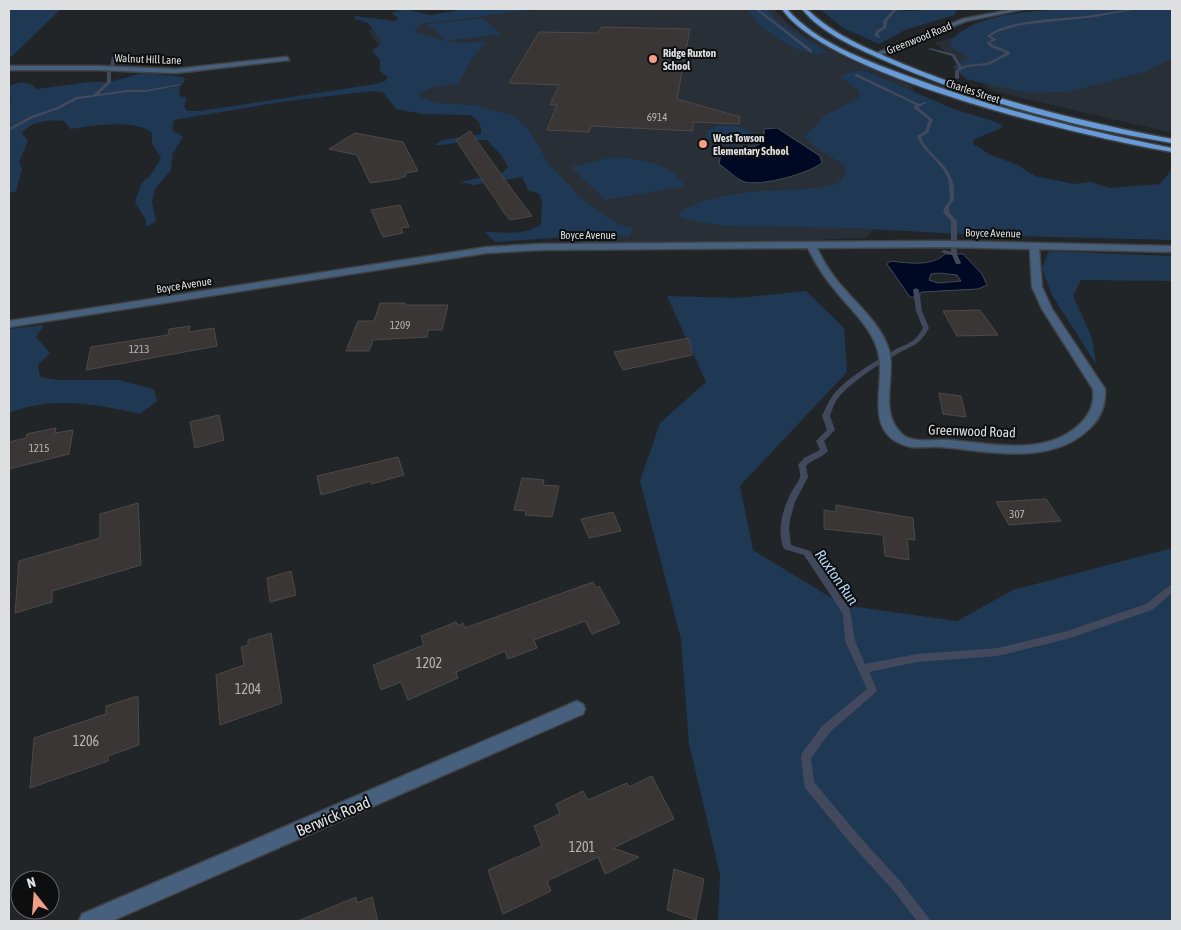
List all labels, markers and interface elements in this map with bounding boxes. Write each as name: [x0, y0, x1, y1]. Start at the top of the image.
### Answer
street label: Greenwood Road: [885, 20, 953, 56]
place label: Ridge Ruxton School: [663, 47, 716, 72]
street label: Walnut Hill Lane: [114, 52, 182, 66]
marker: Ridge Ruxton School: [647, 53, 659, 65]
street label: Charles Street: [945, 77, 1001, 105]
house number: 6914: [647, 111, 667, 123]
place label: West Towson Elementary School: [712, 132, 790, 157]
marker: West Towson Elementary School: [697, 138, 709, 150]
street label: Boyce Avenue: [965, 227, 1021, 239]
street label: Boyce Avenue: [560, 229, 616, 241]
street label: Boyce Avenue: [156, 275, 212, 295]
house number: 1209: [390, 319, 410, 331]
house number: 1213: [129, 343, 149, 355]
street label: Greenwood Road: [928, 421, 1016, 441]
house number: 1215: [29, 442, 49, 454]
house number: 307: [1009, 508, 1025, 520]
water label: Ruxton Run: [812, 546, 862, 608]
house number: 1202: [416, 655, 442, 671]
house number: 1204: [235, 681, 262, 697]
house number: 1206: [73, 733, 100, 749]
street label: Berwick Road: [293, 792, 373, 840]
house number: 1201: [569, 839, 595, 855]
north arrow: [10, 870, 60, 920]
text: N: [25, 874, 37, 891]

